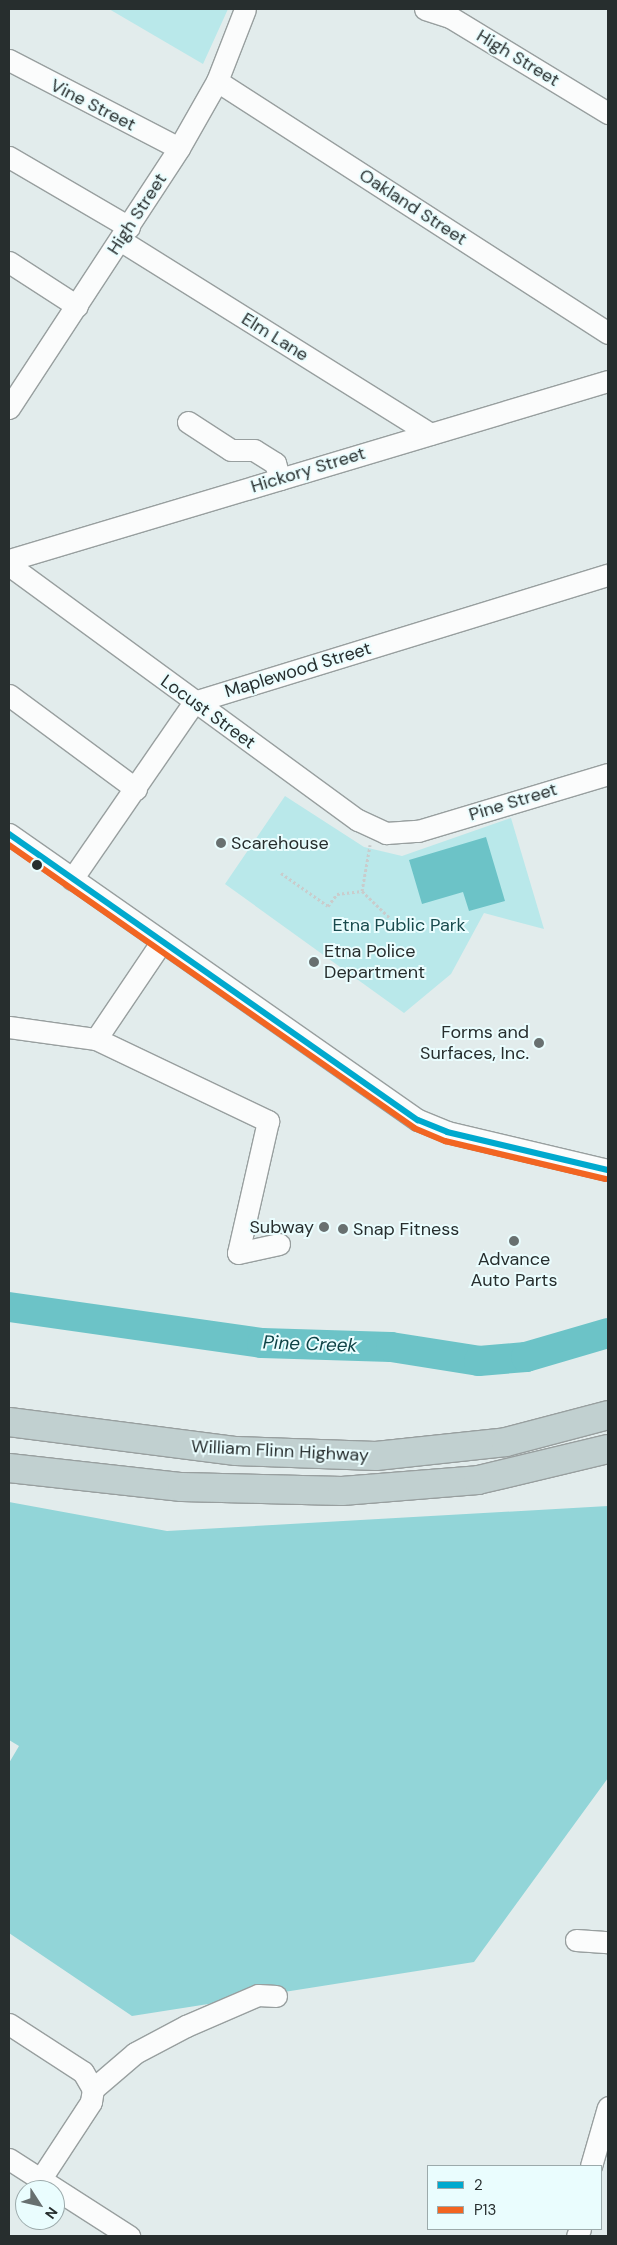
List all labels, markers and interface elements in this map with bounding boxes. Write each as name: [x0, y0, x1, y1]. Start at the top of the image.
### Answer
street label: High Street: [473, 25, 563, 91]
street label: Vine Street: [47, 74, 139, 136]
street label: Oakland Street: [355, 164, 471, 250]
street label: High Street: [103, 169, 171, 259]
street label: Elm Lane: [238, 308, 312, 366]
street label: Hickory Street: [248, 442, 368, 498]
street label: Maplewood Street: [222, 637, 374, 703]
street label: Locust Street: [156, 670, 260, 754]
street label: Pine Street: [466, 778, 560, 826]
place label: Scarehouse: [231, 832, 329, 854]
marker: Scarehouse: [215, 837, 227, 849]
unlabelled marker: [32, 860, 42, 870]
park label: Etna Public Park: [332, 914, 466, 936]
place label: Etna Police Department: [324, 941, 425, 984]
marker: Etna Police Department: [308, 956, 320, 968]
place label: Forms and Surfaces, Inc.: [420, 1022, 529, 1064]
marker: Forms and Surfaces, Inc.: [533, 1037, 545, 1049]
place label: Subway: [249, 1216, 314, 1238]
place label: Snap Fitness: [353, 1218, 459, 1240]
marker: Subway: [318, 1221, 330, 1233]
marker: Snap Fitness: [337, 1223, 349, 1235]
marker: Advance Auto Parts: [508, 1235, 520, 1247]
place label: Advance Auto Parts: [471, 1249, 557, 1292]
water label: Pine Creek: [262, 1331, 358, 1357]
street label: William Flinn Highway: [191, 1436, 369, 1466]
legend: [427, 2165, 602, 2230]
text: 2: [474, 2175, 483, 2195]
north arrow: [15, 2180, 65, 2230]
text: P13: [474, 2200, 496, 2220]
text: N: [41, 2204, 62, 2222]

